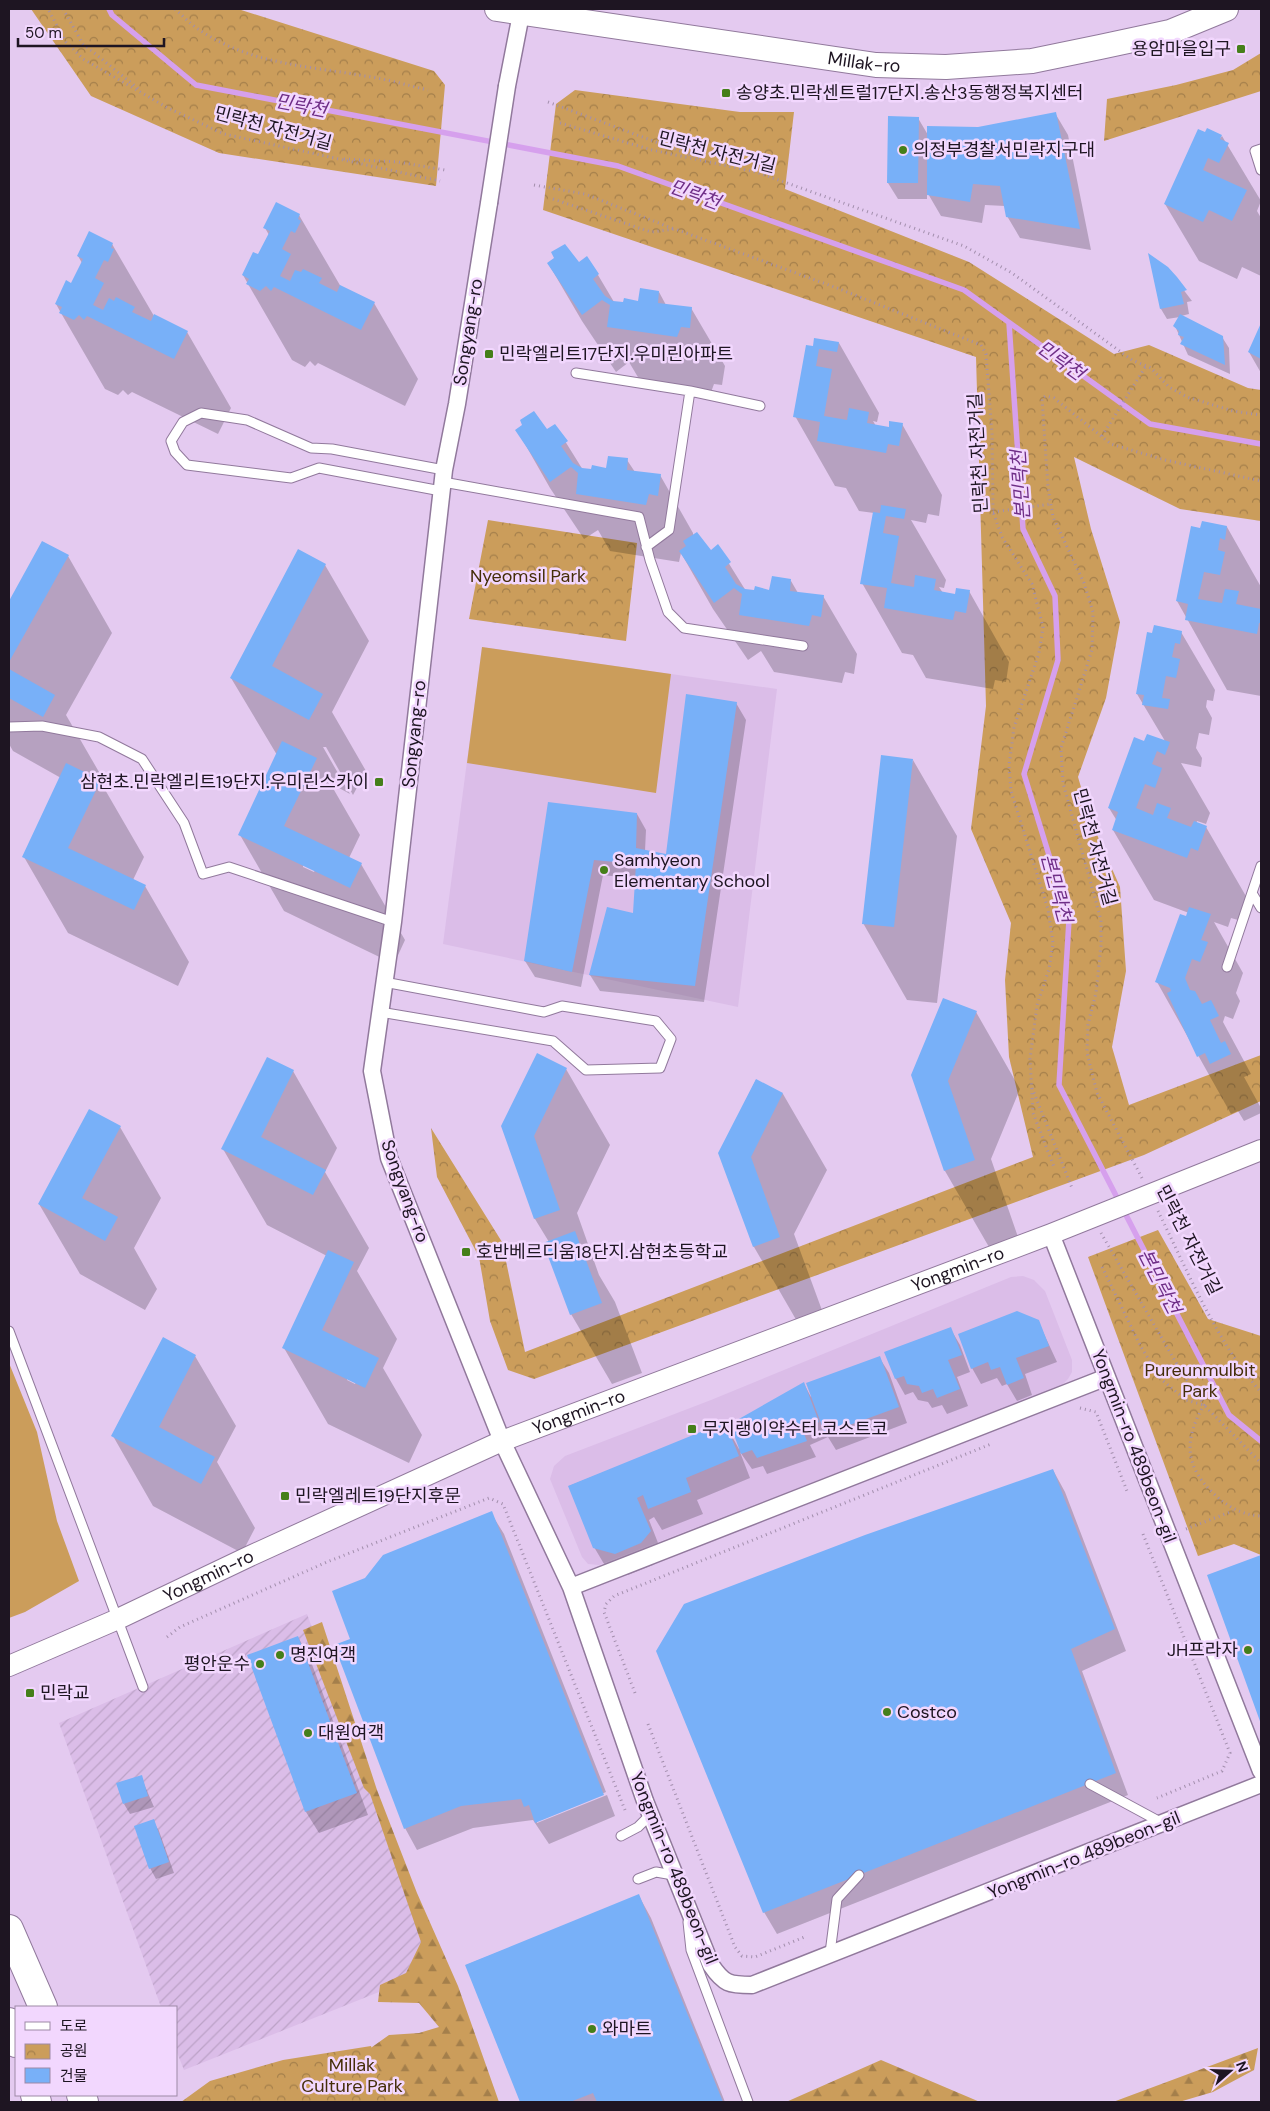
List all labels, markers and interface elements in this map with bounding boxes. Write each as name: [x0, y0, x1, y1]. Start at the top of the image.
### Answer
scale bar: [18, 15, 164, 47]
text: 50 m: [25, 23, 62, 43]
place label: 용암마을입구: [1132, 37, 1231, 61]
marker: 용암마을입구: [1235, 43, 1247, 55]
street label: Millak-ro: [826, 46, 901, 78]
place label: 송양초.민락센트럴17단지.송산3동행정복지센터: [736, 81, 1084, 105]
marker: 송양초.민락센트럴17단지.송산3동행정복지센터: [720, 87, 732, 99]
water label: 민락천: [273, 88, 331, 123]
street label: 민락천 자전거길: [212, 101, 334, 155]
street label: 민락천 자전거길: [656, 126, 778, 178]
place label: 의정부경찰서민락지구대: [913, 138, 1095, 162]
marker: 의정부경찰서민락지구대: [897, 144, 909, 156]
water label: 민락천: [666, 174, 725, 216]
street label: Songyang-ro: [448, 277, 488, 387]
water label: 민락천: [1032, 335, 1090, 387]
place label: 민락엘리트17단지.우미린아파트: [499, 342, 733, 366]
marker: 민락엘리트17단지.우미린아파트: [483, 348, 495, 360]
street label: 민락천 자전거길: [963, 392, 993, 514]
water label: 본민락천: [1005, 448, 1035, 521]
park label: Nyeomsil Park: [470, 564, 586, 588]
street label: Songyang-ro: [396, 679, 432, 789]
place label: 삼현초.민락엘리트19단지.우미린스카이: [80, 770, 369, 794]
marker: 삼현초.민락엘리트19단지.우미린스카이: [373, 776, 385, 788]
street label: 민락천 자전거길: [1068, 786, 1122, 908]
place label: Samhyeon Elementary School: [614, 848, 770, 893]
water label: 본민락천: [1035, 851, 1078, 927]
marker: Samhyeon Elementary School: [598, 864, 610, 876]
street label: Songyang-ro: [375, 1136, 435, 1246]
street label: 민락천 자전거길: [1151, 1181, 1227, 1299]
place label: 호반베르디움18단지.삼현초등학교: [476, 1240, 728, 1264]
street label: Yongmin-ro: [908, 1241, 1008, 1298]
water label: 본민락천: [1133, 1244, 1187, 1319]
marker: 호반베르디움18단지.삼현초등학교: [460, 1246, 472, 1258]
street label: Yongmin-ro 489beon-gil: [1086, 1346, 1182, 1546]
park label: Pureunmulbit Park: [1145, 1358, 1255, 1403]
street label: Yongmin-ro: [529, 1384, 629, 1440]
place label: 무지랭이약수터.코스트코: [702, 1417, 888, 1441]
marker: 무지랭이약수터.코스트코: [686, 1423, 698, 1435]
place label: 민락엘레트19단지후문: [295, 1484, 461, 1508]
marker: 민락엘레트19단지후문: [279, 1490, 291, 1502]
street label: Yongmin-ro: [159, 1544, 258, 1608]
place label: JH프라자: [1167, 1638, 1238, 1662]
place label: 명진여객: [290, 1643, 356, 1667]
marker: JH프라자: [1242, 1644, 1254, 1656]
marker: 명진여객: [274, 1649, 286, 1661]
place label: 평안운수: [184, 1652, 250, 1676]
marker: 평안운수: [254, 1658, 266, 1670]
place label: 민락교: [40, 1681, 90, 1705]
marker: 민락교: [24, 1687, 36, 1699]
place label: Costco: [897, 1700, 957, 1724]
marker: Costco: [881, 1706, 893, 1718]
place label: 대원여객: [318, 1721, 384, 1745]
marker: 대원여객: [302, 1727, 314, 1739]
street label: Yongmin-ro 489beon-gil: [624, 1768, 724, 1968]
street label: Yongmin-ro 489beon-gil: [984, 1805, 1184, 1905]
legend: [15, 2006, 178, 2096]
text: 도로: [60, 2016, 88, 2036]
place label: 와마트: [602, 2017, 652, 2041]
marker: 와마트: [586, 2023, 598, 2035]
text: 공원: [60, 2041, 88, 2061]
north arrow: [1205, 2046, 1255, 2096]
park label: Millak Culture Park: [301, 2053, 403, 2098]
text: N: [1232, 2059, 1252, 2074]
text: 건물: [60, 2066, 88, 2086]

